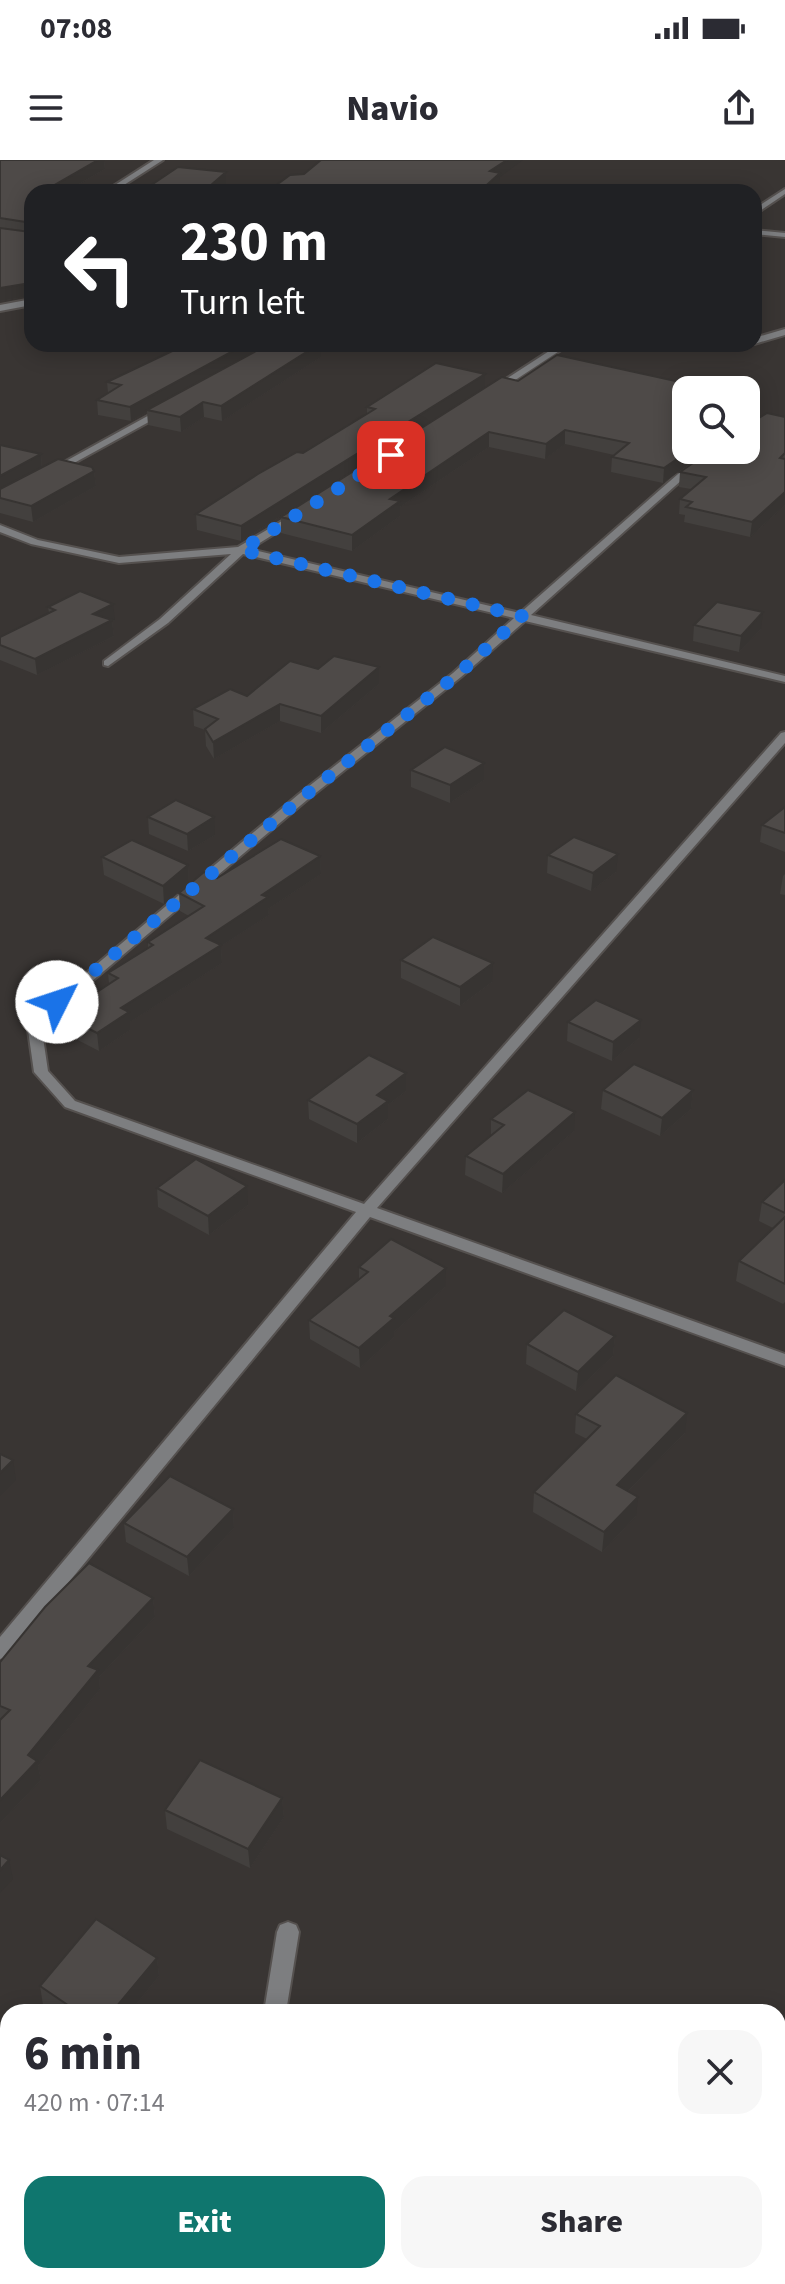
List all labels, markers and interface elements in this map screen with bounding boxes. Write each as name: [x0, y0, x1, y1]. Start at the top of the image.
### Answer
text: 07:08: [40, 7, 112, 50]
text: Navio: [346, 83, 439, 134]
icon: menu: [24, 86, 68, 130]
icon: share: [717, 86, 761, 130]
text: 230 m: [180, 203, 328, 282]
icon: left: [48, 216, 152, 320]
text: Turn left: [180, 277, 305, 328]
map controls: [672, 376, 760, 464]
button: search: [672, 376, 760, 464]
pin: [357, 421, 425, 489]
icon: arrive: [369, 433, 413, 477]
position arrow: [15, 960, 99, 1044]
text: 6 min: [24, 2020, 142, 2088]
button: close: [678, 2030, 762, 2114]
text: 420 m · 07:14: [24, 2084, 165, 2121]
button: Exit: [24, 2176, 385, 2268]
button: Share: [401, 2176, 762, 2268]

